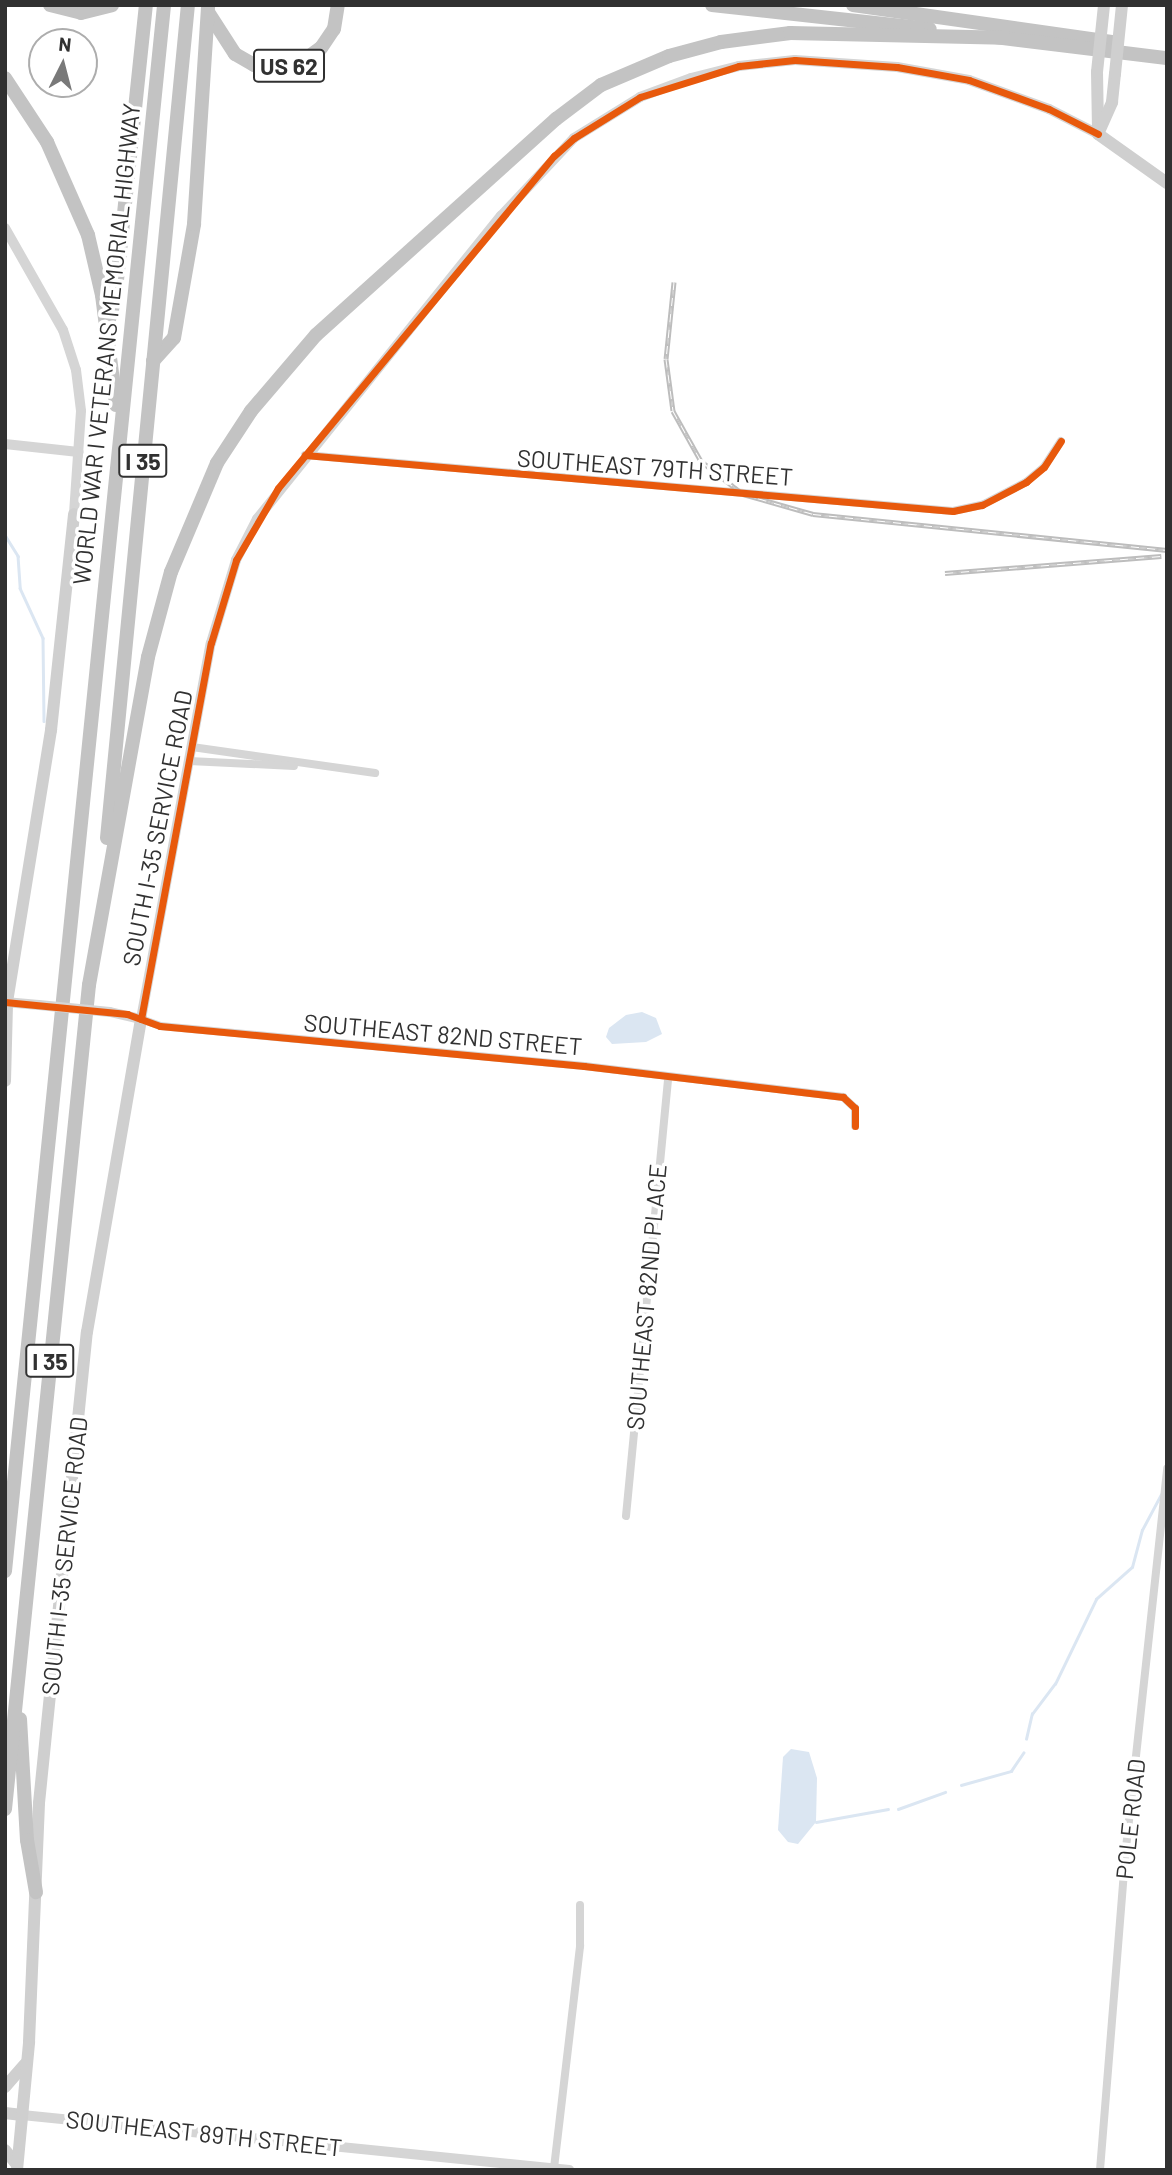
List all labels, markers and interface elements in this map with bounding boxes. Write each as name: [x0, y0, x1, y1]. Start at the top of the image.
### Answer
north arrow: [28, 28, 98, 98]
text: N: [58, 32, 73, 56]
road number: US 62: [252, 46, 326, 86]
street label: WORLD WAR I VETERANS MEMORIAL HIGHWAY: [66, 102, 146, 586]
road number: I 35: [117, 442, 169, 481]
street label: SOUTHEAST 79TH STREET: [516, 443, 794, 491]
street label: SOUTH I-35 SERVICE ROAD: [116, 688, 198, 968]
street label: SOUTHEAST 82ND STREET: [303, 1007, 583, 1061]
street label: SOUTHEAST 82ND PLACE: [620, 1163, 672, 1431]
road number: I 35: [24, 1342, 76, 1380]
street label: SOUTH I-35 SERVICE ROAD: [35, 1415, 93, 1697]
street label: POLE ROAD: [1109, 1757, 1151, 1881]
street label: SOUTHEAST 89TH STREET: [64, 2104, 344, 2162]

